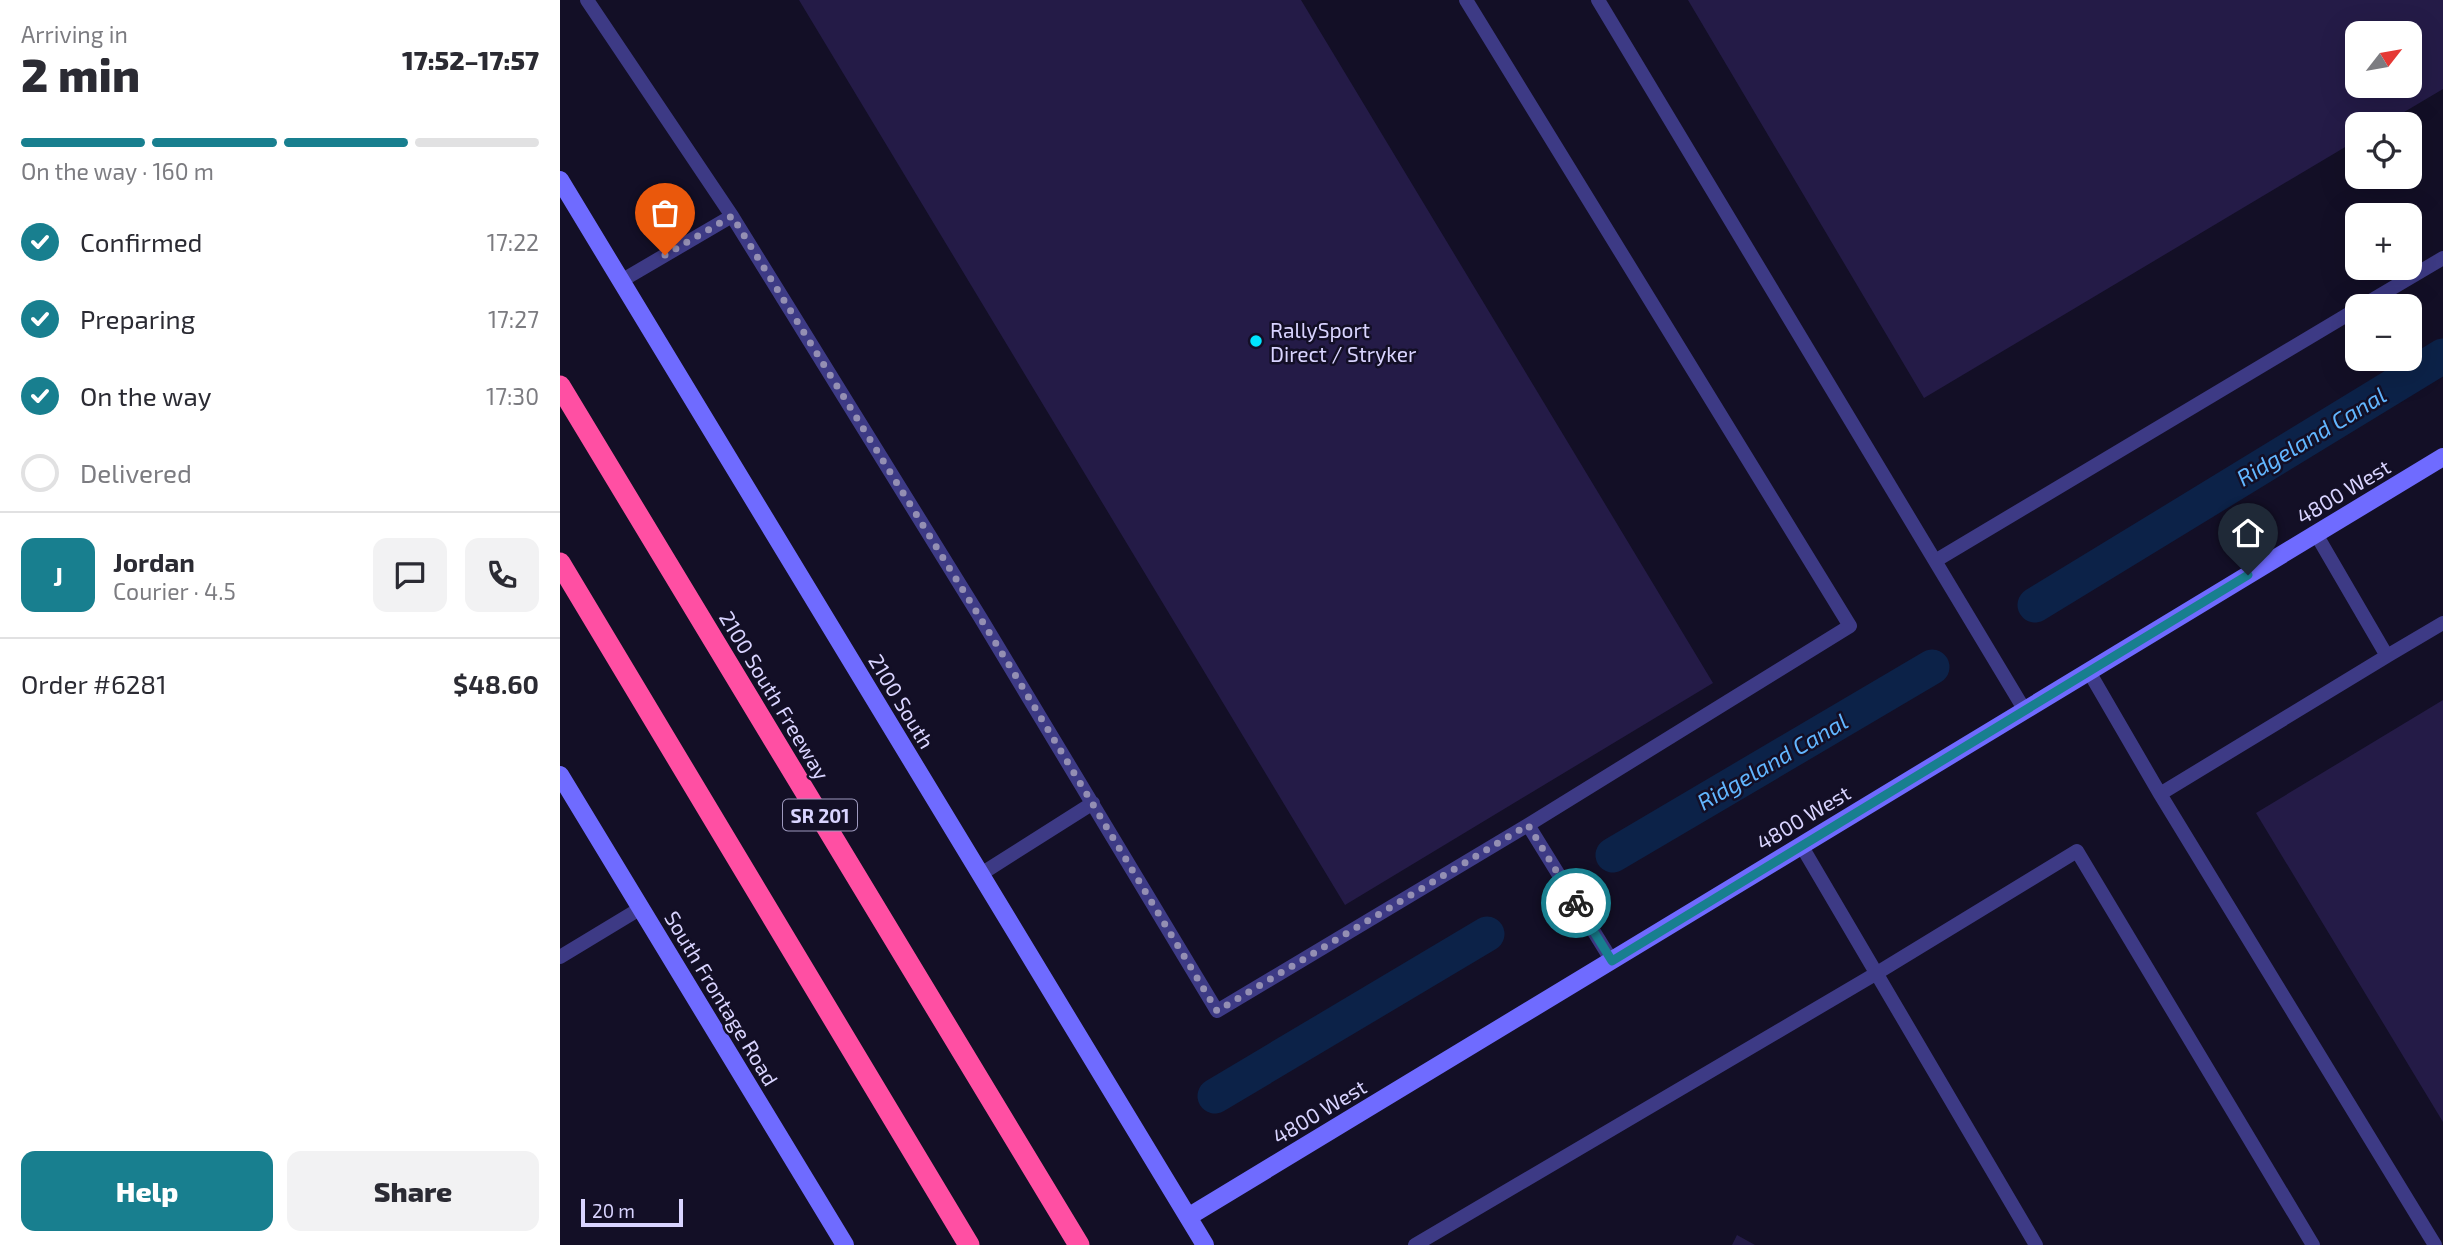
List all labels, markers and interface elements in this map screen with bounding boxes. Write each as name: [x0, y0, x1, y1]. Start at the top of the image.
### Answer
text: Arriving in: [21, 20, 128, 48]
north arrow: [2345, 21, 2422, 98]
map controls: [2345, 21, 2422, 371]
text: 17:52–17:57: [402, 44, 539, 75]
text: 2 min: [21, 46, 140, 101]
button: locate: [2345, 112, 2422, 189]
text: On the way · 160 m: [21, 157, 214, 185]
pin: [635, 183, 695, 255]
icon: bag: [646, 194, 684, 232]
button: +: [2345, 203, 2422, 280]
icon: check: [21, 223, 59, 261]
text: Confirmed: [80, 226, 203, 257]
text: 17:22: [487, 228, 539, 256]
button: −: [2345, 294, 2422, 371]
icon: check: [21, 300, 59, 338]
text: Preparing: [80, 303, 195, 334]
text: 17:27: [488, 305, 539, 333]
place label: RallySport Direct / Stryker: [1270, 317, 1417, 366]
marker: RallySport Direct / Stryker: [1248, 333, 1264, 349]
icon: check: [21, 377, 59, 415]
text: On the way: [80, 380, 211, 411]
water label: Ridgeland Canal: [2231, 380, 2391, 492]
text: 17:30: [486, 382, 539, 410]
street label: 4800 West: [2292, 453, 2394, 529]
text: Delivered: [80, 457, 192, 488]
pin: [2218, 503, 2278, 575]
icon: home: [2229, 514, 2267, 552]
button: chat: [373, 538, 447, 612]
button: phone: [465, 538, 539, 612]
text: Jordan: [113, 546, 195, 577]
text: J: [53, 560, 63, 591]
text: Courier · 4.5: [113, 577, 236, 605]
street label: 2100 South Freeway: [715, 606, 835, 784]
street label: 2100 South: [864, 649, 940, 753]
text: Order #6281: [21, 668, 167, 699]
text: $48.60: [453, 668, 539, 699]
water label: Ridgeland Canal: [1692, 707, 1852, 815]
street label: 4800 West: [1752, 779, 1854, 855]
road number: SR 201: [783, 800, 857, 830]
courier: [1541, 868, 1611, 938]
icon: bike: [1557, 884, 1595, 922]
street label: South Frontage Road: [660, 906, 784, 1090]
street label: 4800 West: [1268, 1073, 1370, 1149]
button: Help: [21, 1151, 273, 1231]
button: Share: [287, 1151, 539, 1231]
scale bar: [581, 1196, 682, 1228]
text: 20 m: [592, 1199, 635, 1222]

